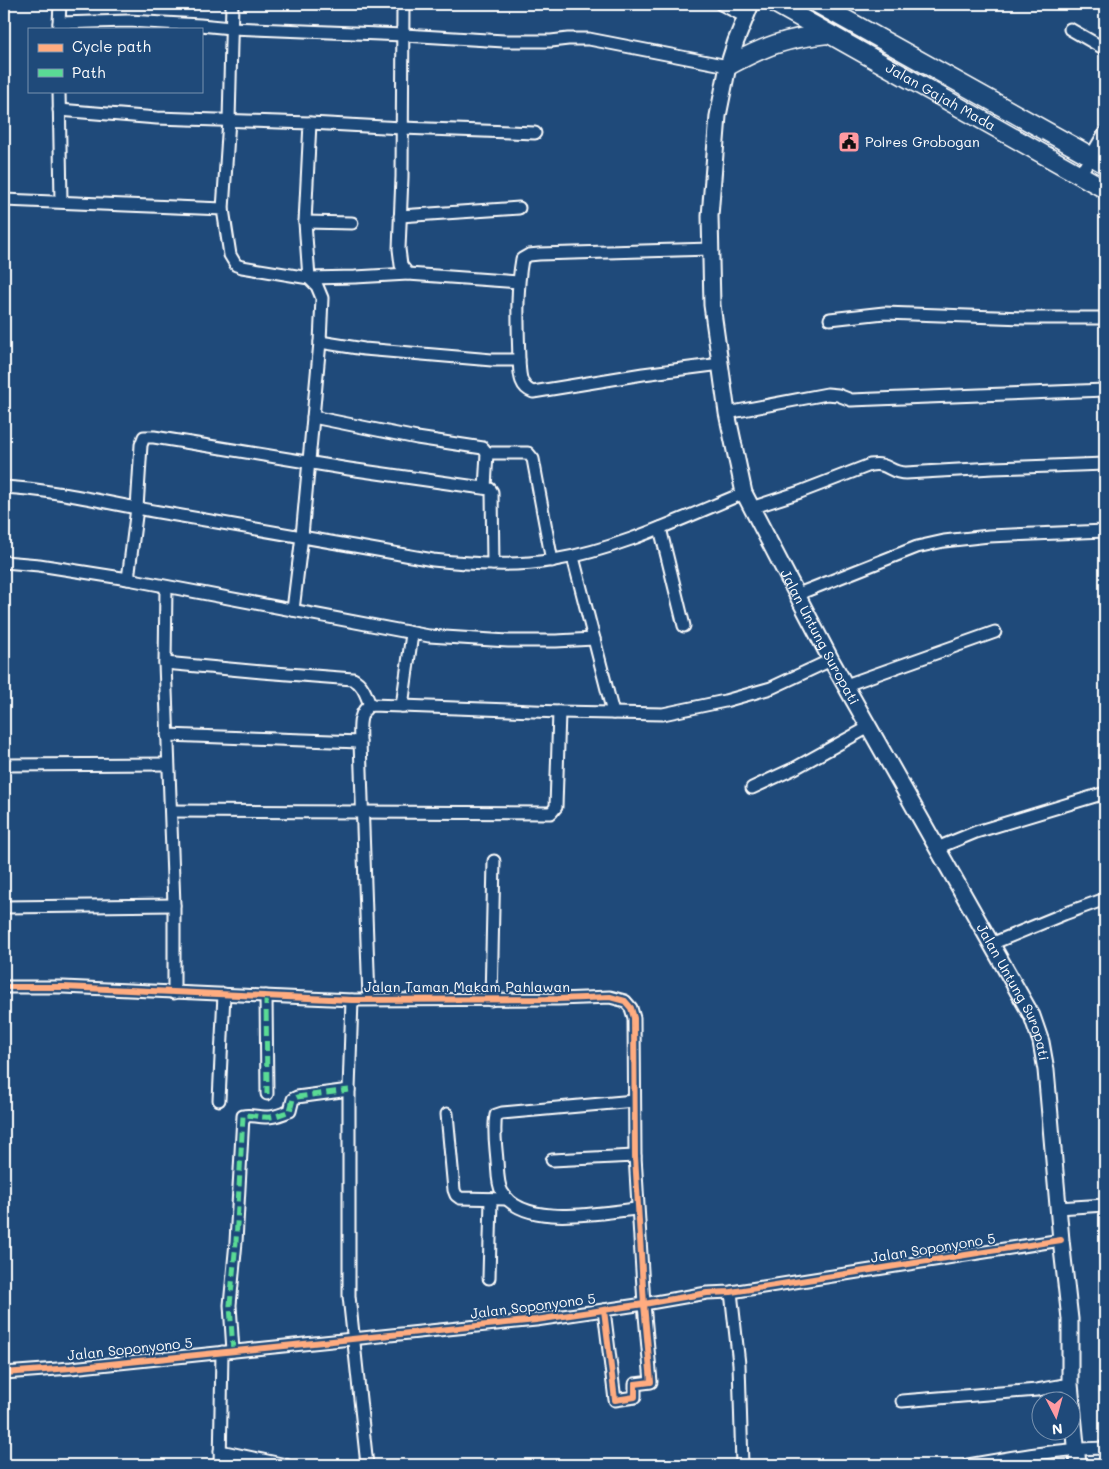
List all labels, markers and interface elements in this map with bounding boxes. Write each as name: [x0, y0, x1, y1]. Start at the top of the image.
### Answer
legend: [28, 28, 202, 92]
text: Cycle path: [72, 36, 151, 56]
street label: Jalan Gajah Mada: [883, 58, 999, 135]
text: Path: [72, 62, 106, 82]
public building icon: Polres Grobogan: [837, 130, 861, 154]
place label: Polres Grobogan: [865, 132, 980, 151]
street label: Jalan Untung Suropati: [776, 566, 864, 708]
street label: Jalan Untung Suropati: [973, 920, 1054, 1062]
street label: Jalan Taman Makam Pahlawan: [364, 977, 570, 996]
street label: Jalan Soponyono 5: [869, 1228, 997, 1267]
street label: Jalan Soponyono 5: [469, 1288, 597, 1323]
street label: Jalan Soponyono 5: [66, 1332, 194, 1365]
north arrow: [1032, 1392, 1082, 1442]
text: N: [1051, 1419, 1064, 1439]

